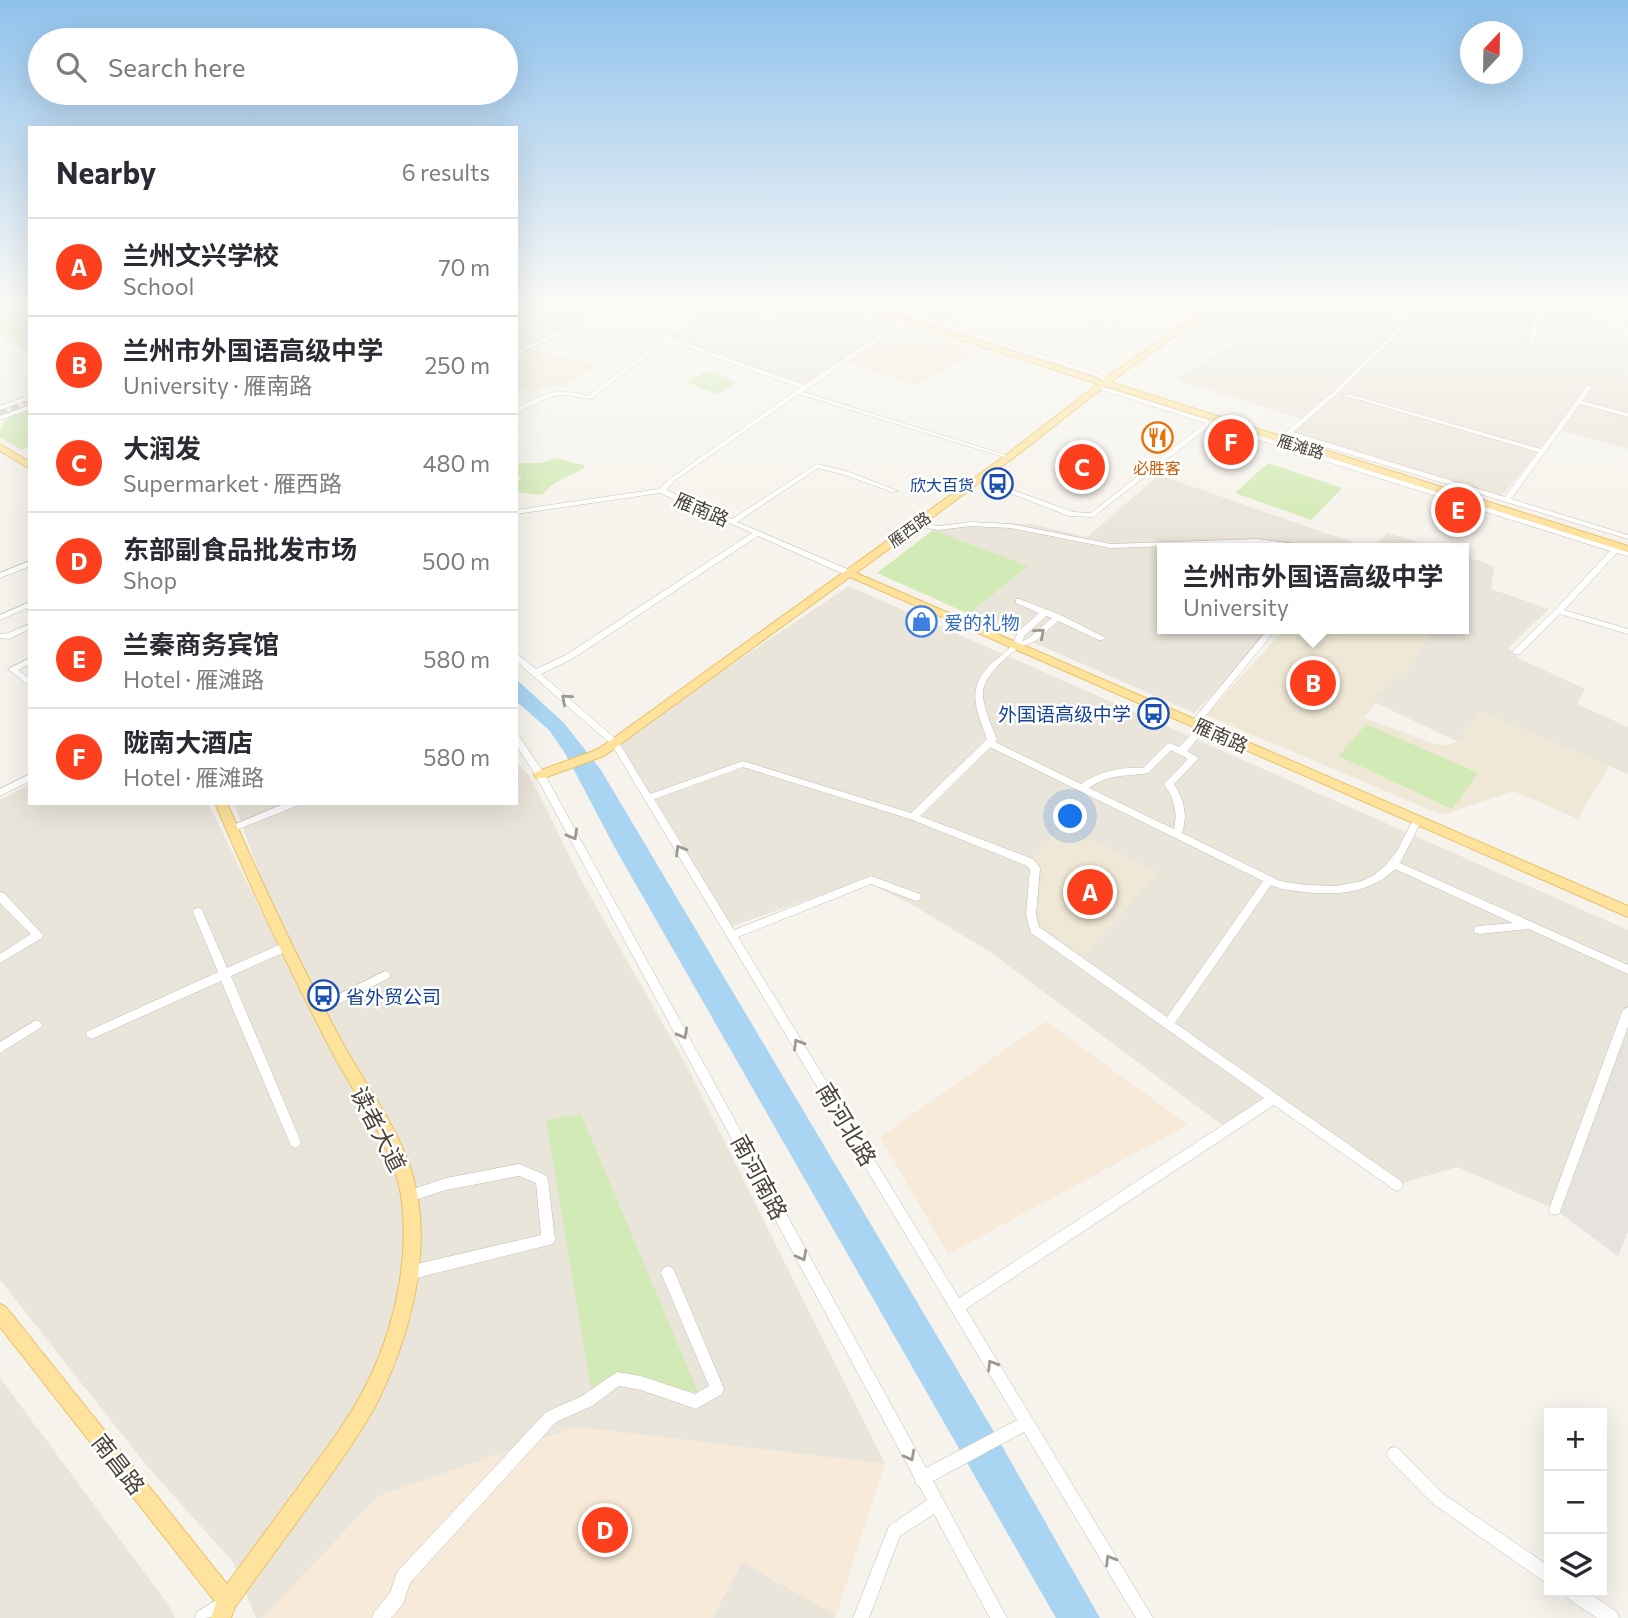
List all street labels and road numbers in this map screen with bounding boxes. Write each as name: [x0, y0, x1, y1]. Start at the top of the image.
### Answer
street label: 雁滩路: [1275, 430, 1327, 462]
street label: 雁南路: [671, 487, 733, 531]
street label: 雁西路: [884, 507, 934, 551]
street label: 雁南路: [1190, 713, 1252, 757]
street label: 南河北路: [811, 1077, 883, 1171]
street label: 读者大道: [346, 1082, 412, 1176]
street label: 南河南路: [726, 1130, 794, 1224]
street label: 南昌路: [87, 1428, 151, 1500]

